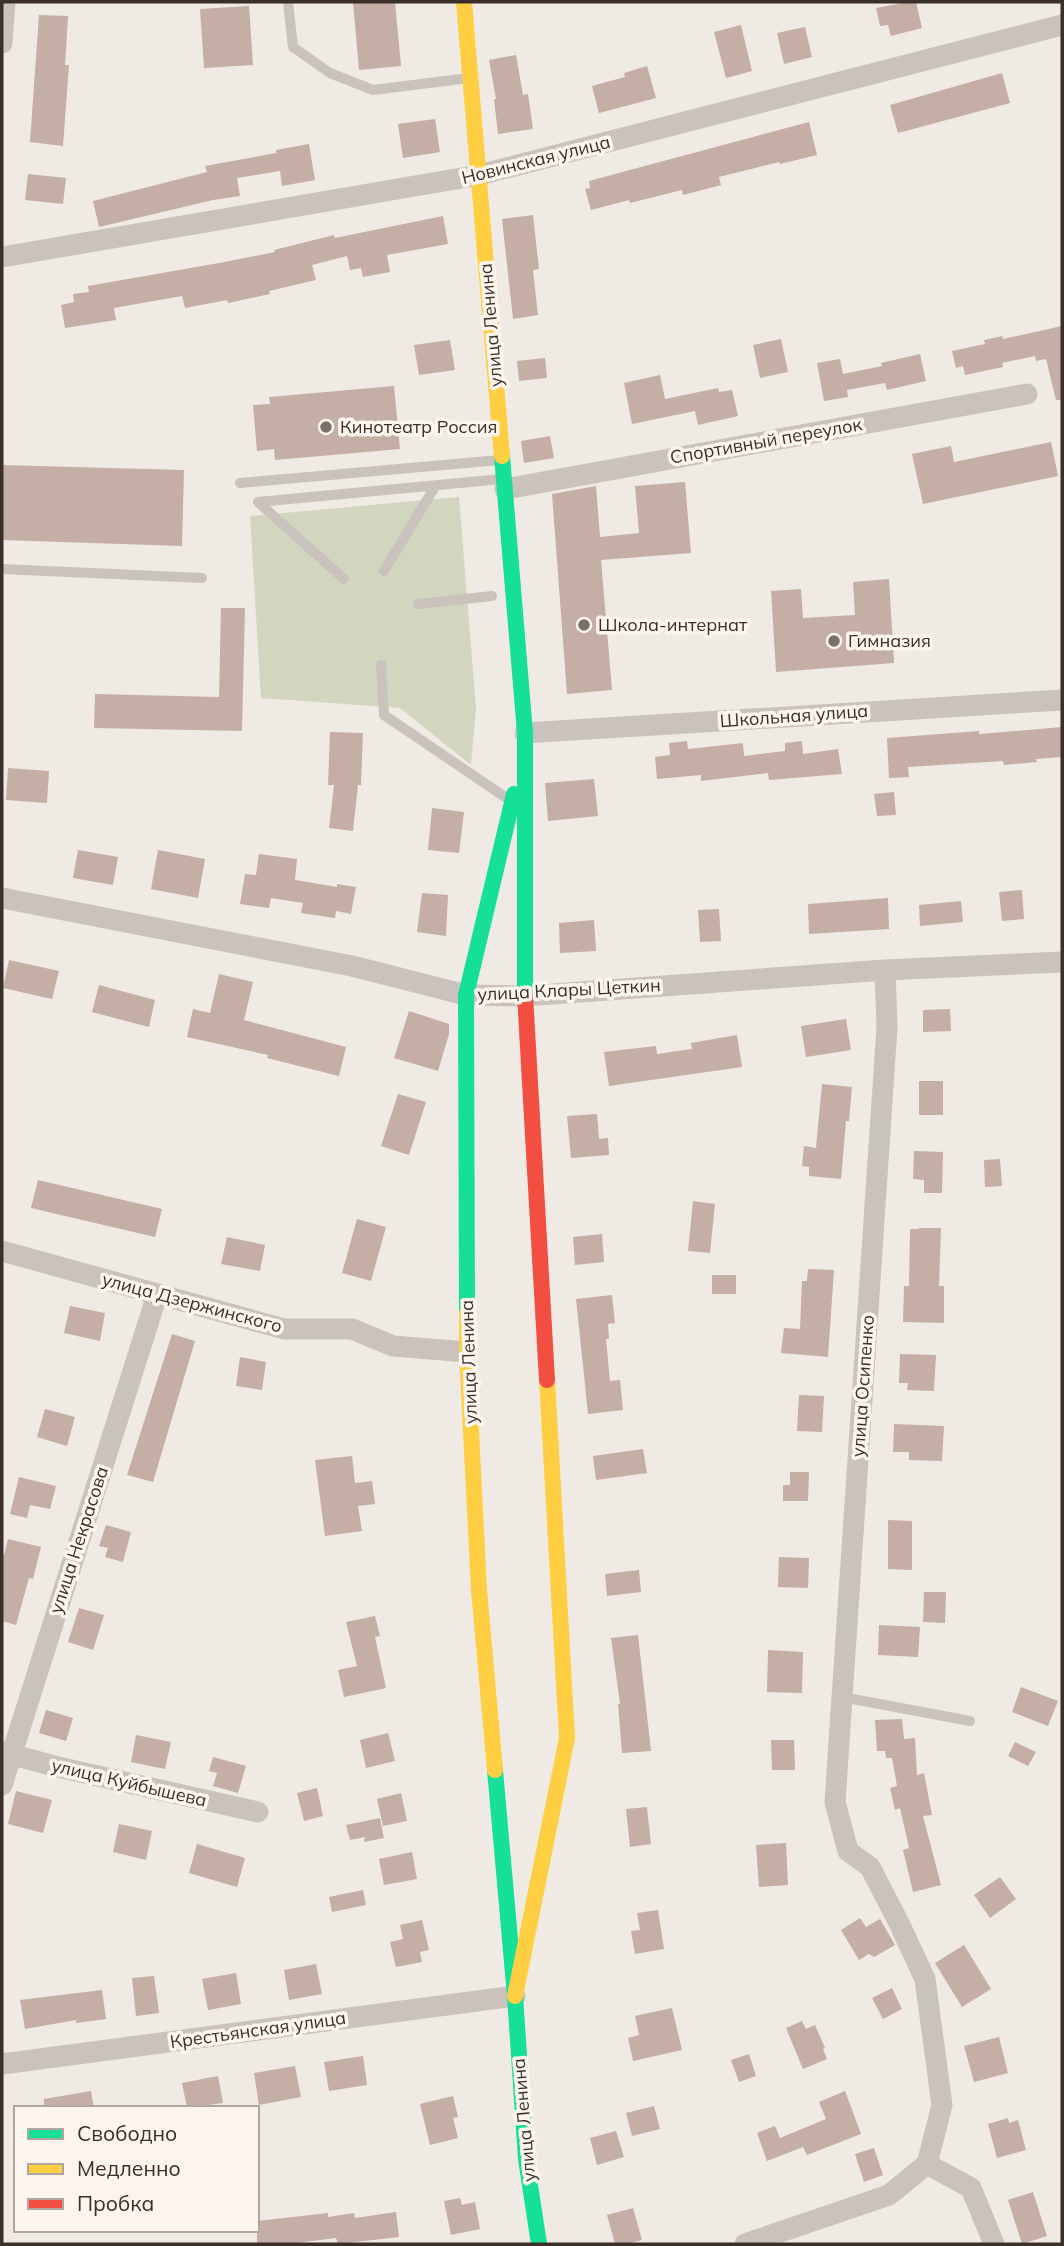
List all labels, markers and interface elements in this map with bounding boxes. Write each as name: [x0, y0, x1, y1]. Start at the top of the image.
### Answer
street label: Новинская улица: [459, 130, 613, 189]
street label: улица Ленина: [474, 262, 507, 388]
street label: Спортивный переулок: [668, 412, 864, 469]
place label: Кинотеатр Россия: [340, 415, 497, 438]
marker: Кинотеатр Россия: [318, 419, 334, 435]
place label: Школа-интернат: [598, 613, 748, 636]
marker: Школа-интернат: [576, 617, 592, 633]
place label: Гимназия: [848, 629, 931, 652]
marker: Гимназия: [826, 633, 842, 649]
street label: Школьная улица: [719, 699, 869, 732]
street label: улица Клары Цеткин: [477, 973, 661, 1006]
street label: улица Дзержинского: [100, 1267, 285, 1338]
street label: улица Ленина: [455, 1300, 482, 1424]
street label: улица Осипенко: [846, 1314, 879, 1458]
street label: улица Некрасова: [44, 1463, 113, 1616]
street label: улица Куйбышева: [49, 1753, 209, 1812]
street label: Крестьянская улица: [168, 2006, 347, 2053]
street label: улица Ленина: [507, 2057, 540, 2183]
legend: [14, 2106, 259, 2232]
text: Свободно: [77, 2120, 177, 2146]
text: Медленно: [77, 2155, 181, 2181]
text: Пробка: [77, 2190, 154, 2216]

